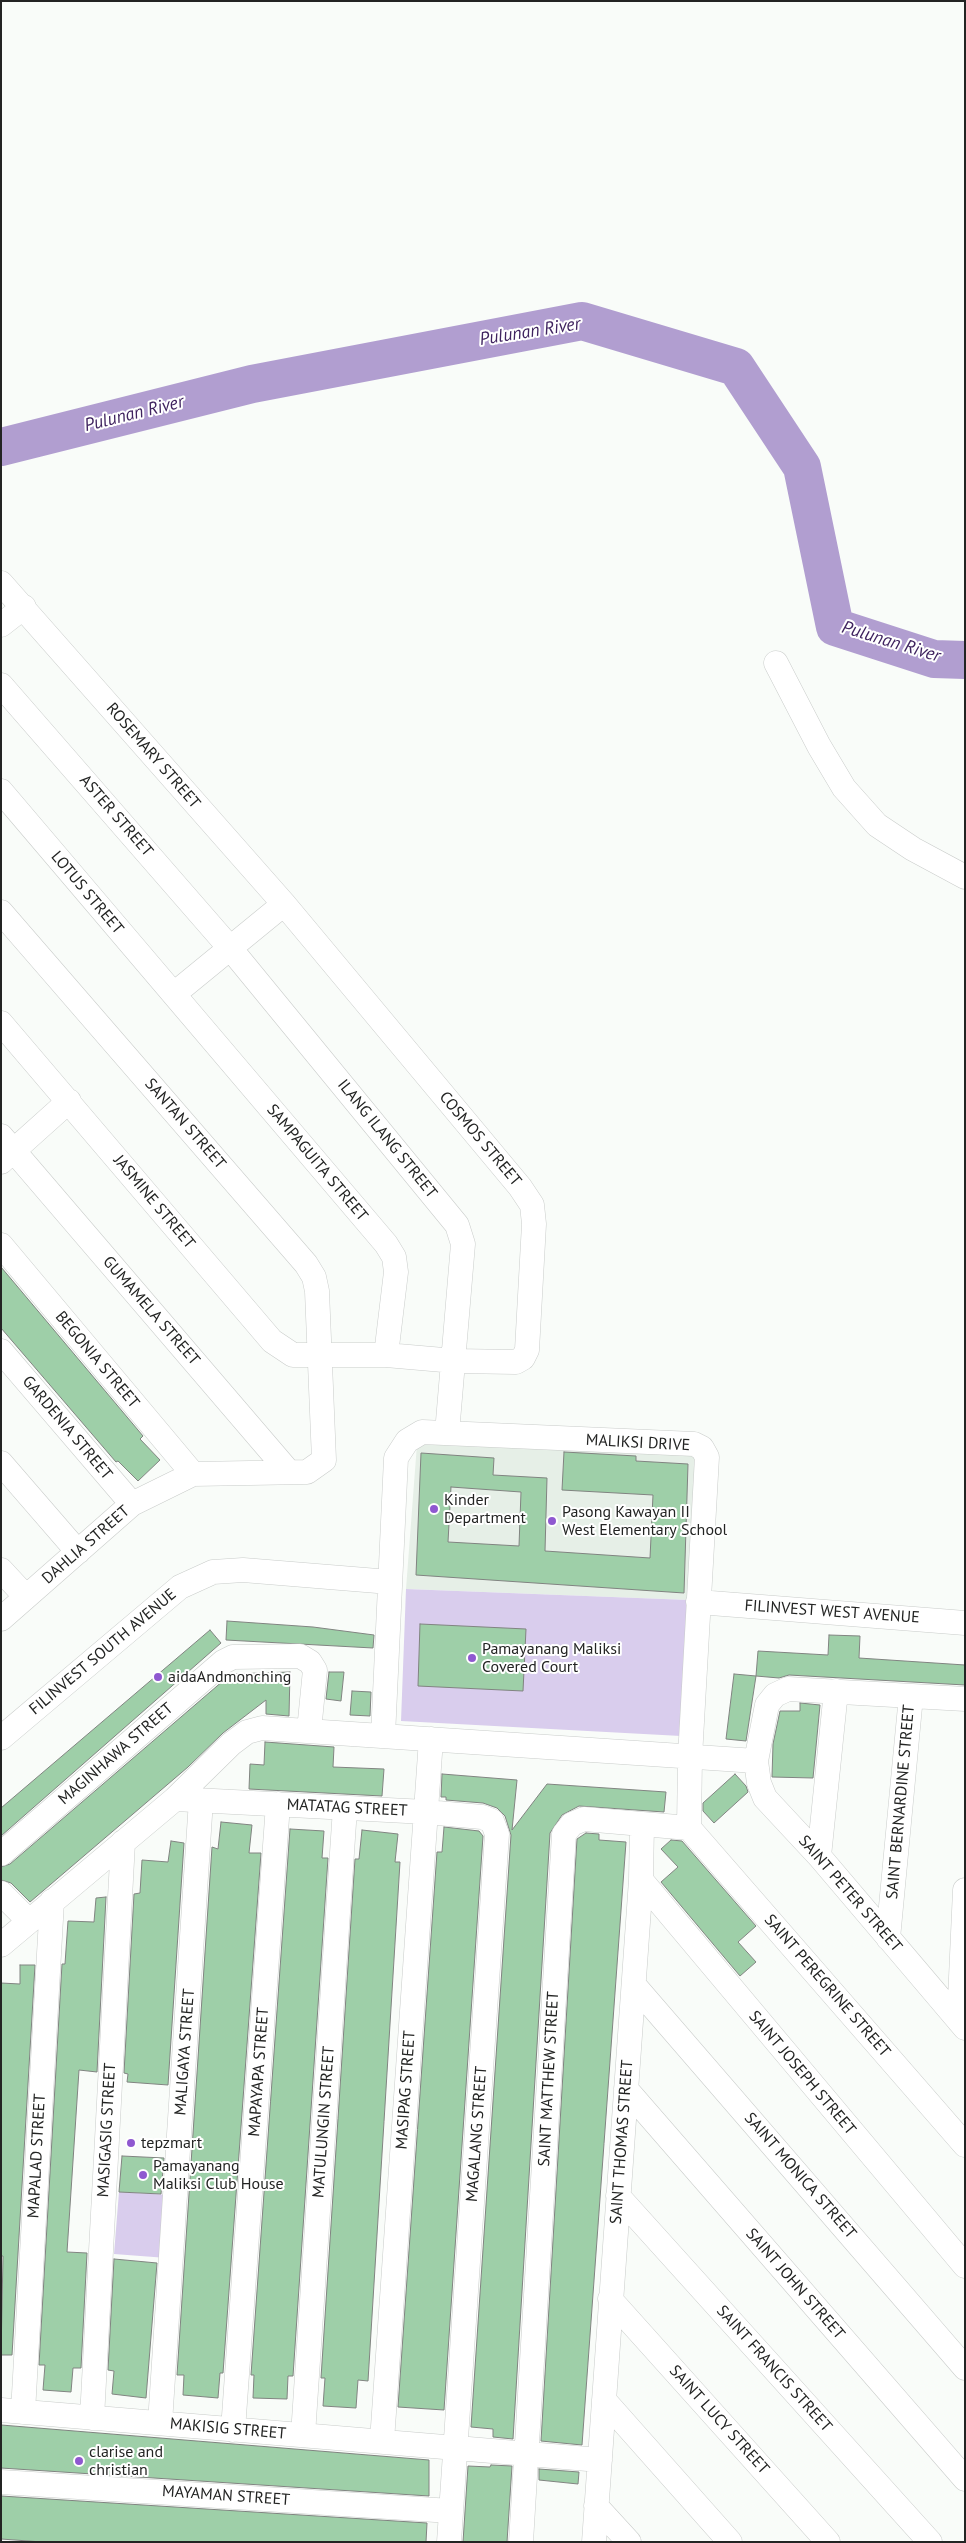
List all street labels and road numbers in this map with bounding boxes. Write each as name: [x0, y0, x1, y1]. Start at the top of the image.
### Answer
street label: ROSEMARY STREET: [102, 699, 204, 813]
street label: ASTER STREET: [75, 771, 157, 861]
street label: LOTUS STREET: [47, 848, 127, 938]
street label: SANTAN STREET: [140, 1075, 230, 1173]
street label: ILANG ILANG STREET: [333, 1076, 441, 1202]
street label: COSMOS STREET: [435, 1088, 525, 1190]
street label: SAMPAGUITA STREET: [263, 1101, 371, 1225]
street label: JASMINE STREET: [109, 1151, 199, 1253]
street label: GUMAMELA STREET: [98, 1252, 204, 1370]
street label: BEGONIA STREET: [51, 1308, 143, 1412]
street label: GARDENIA STREET: [18, 1372, 116, 1484]
street label: MALIKSI DRIVE: [585, 1431, 691, 1455]
street label: DAHLIA STREET: [38, 1502, 134, 1588]
street label: FILINVEST SOUTH AVENUE: [26, 1585, 180, 1719]
street label: FILINVEST WEST AVENUE: [744, 1596, 920, 1628]
street label: MAGINHAWA STREET: [55, 1699, 177, 1809]
street label: SAINT BERNARDINE STREET: [883, 1704, 919, 1900]
street label: MATATAG STREET: [286, 1795, 408, 1821]
street label: SAINT PETER STREET: [794, 1832, 906, 1956]
street label: SAINT PEREGRINE STREET: [760, 1911, 894, 2061]
street label: MALIGAYA STREET: [171, 1988, 199, 2116]
street label: SAINT MATTHEW STREET: [535, 1991, 563, 2167]
street label: MAPAYAPA STREET: [245, 2007, 273, 2137]
street label: SAINT JOSEPH STREET: [745, 2007, 859, 2139]
street label: MASIPAG STREET: [392, 2030, 420, 2150]
street label: MATULUNGIN STREET: [309, 2045, 339, 2199]
street label: SAINT THOMAS STREET: [607, 2059, 637, 2225]
street label: MASIGASIG STREET: [94, 2062, 120, 2198]
street label: MAGALANG STREET: [463, 2065, 491, 2203]
street label: MAPALAD STREET: [24, 2093, 50, 2219]
street label: SAINT MONICA STREET: [740, 2109, 860, 2243]
street label: SAINT JOHN STREET: [742, 2225, 848, 2343]
street label: SAINT FRANCIS STREET: [712, 2302, 836, 2436]
street label: SAINT LUCY STREET: [665, 2362, 773, 2478]
street label: MAKISIG STREET: [169, 2414, 287, 2444]
street label: MAYAMAN STREET: [161, 2482, 291, 2510]

